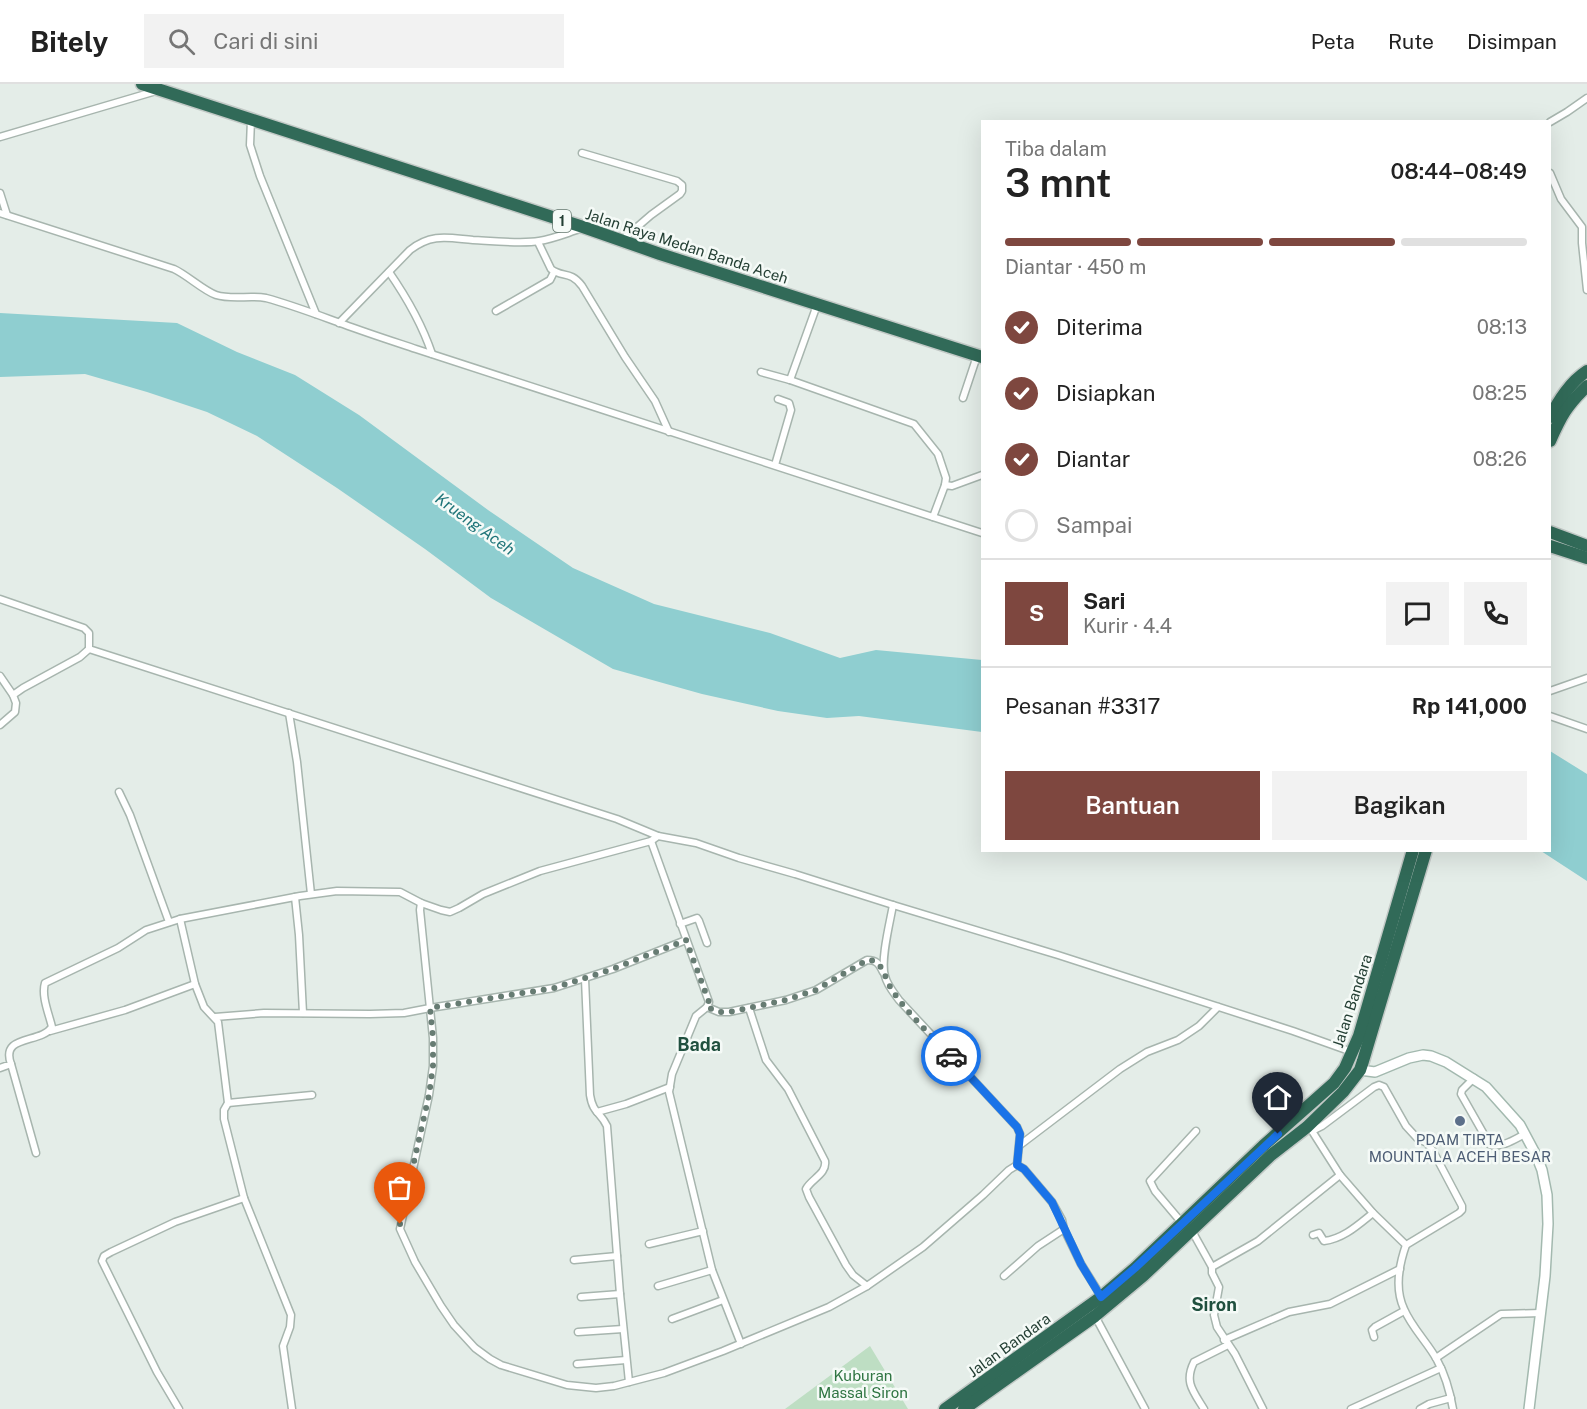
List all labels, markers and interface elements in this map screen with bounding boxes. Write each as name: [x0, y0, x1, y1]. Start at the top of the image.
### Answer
search box: [144, 14, 564, 68]
text: Bitely: [30, 25, 108, 58]
icon: search: [165, 25, 198, 58]
text: Cari di sini: [213, 28, 318, 54]
text: Peta: [1311, 29, 1355, 54]
text: Rute: [1388, 29, 1434, 54]
text: Disimpan: [1467, 29, 1557, 54]
text: Tiba dalam: [1005, 137, 1107, 161]
text: 08:44–08:49: [1390, 158, 1527, 184]
text: 3 mnt: [1005, 160, 1112, 206]
street label: Jalan Raya Medan Banda Aceh: [584, 205, 790, 287]
road number: 1: [553, 210, 571, 232]
text: Diantar · 450 m: [1005, 255, 1146, 279]
icon: check: [1005, 311, 1038, 344]
text: Diterima: [1056, 314, 1143, 340]
text: 08:13: [1477, 315, 1527, 339]
icon: check: [1005, 377, 1038, 410]
text: Disiapkan: [1056, 380, 1155, 406]
text: 08:25: [1472, 381, 1527, 405]
icon: check: [1005, 443, 1038, 476]
text: Diantar: [1056, 446, 1130, 472]
text: 08:26: [1473, 447, 1527, 471]
water label: Krueng Aceh: [432, 489, 518, 559]
text: Sampai: [1056, 512, 1132, 538]
button: chat: [1386, 582, 1449, 645]
button: phone: [1464, 582, 1527, 645]
text: Sari: [1083, 588, 1125, 614]
text: S: [1029, 600, 1044, 626]
text: Kurir · 4.4: [1083, 614, 1172, 638]
text: Pesanan #3317: [1005, 693, 1160, 719]
text: Rp 141,000: [1412, 693, 1527, 719]
button: Bantuan: [1005, 771, 1260, 840]
button: Bagikan: [1272, 771, 1527, 840]
street label: Jalan Bandara: [1329, 952, 1375, 1050]
courier: [921, 1026, 981, 1086]
district label: Bada: [677, 1034, 721, 1055]
icon: car: [935, 1040, 968, 1073]
pin: [1252, 1072, 1303, 1134]
icon: home: [1261, 1081, 1294, 1114]
marker: PDAM TIRTA MOUNTALA ACEH BESAR: [1453, 1114, 1467, 1128]
place label: PDAM TIRTA MOUNTALA ACEH BESAR: [1369, 1131, 1551, 1165]
pin: [374, 1162, 425, 1224]
icon: bag: [383, 1171, 416, 1204]
district label: Siron: [1191, 1294, 1237, 1315]
street label: Jalan Bandara: [965, 1310, 1053, 1380]
park label: Kuburan Massal Siron: [818, 1367, 908, 1401]

